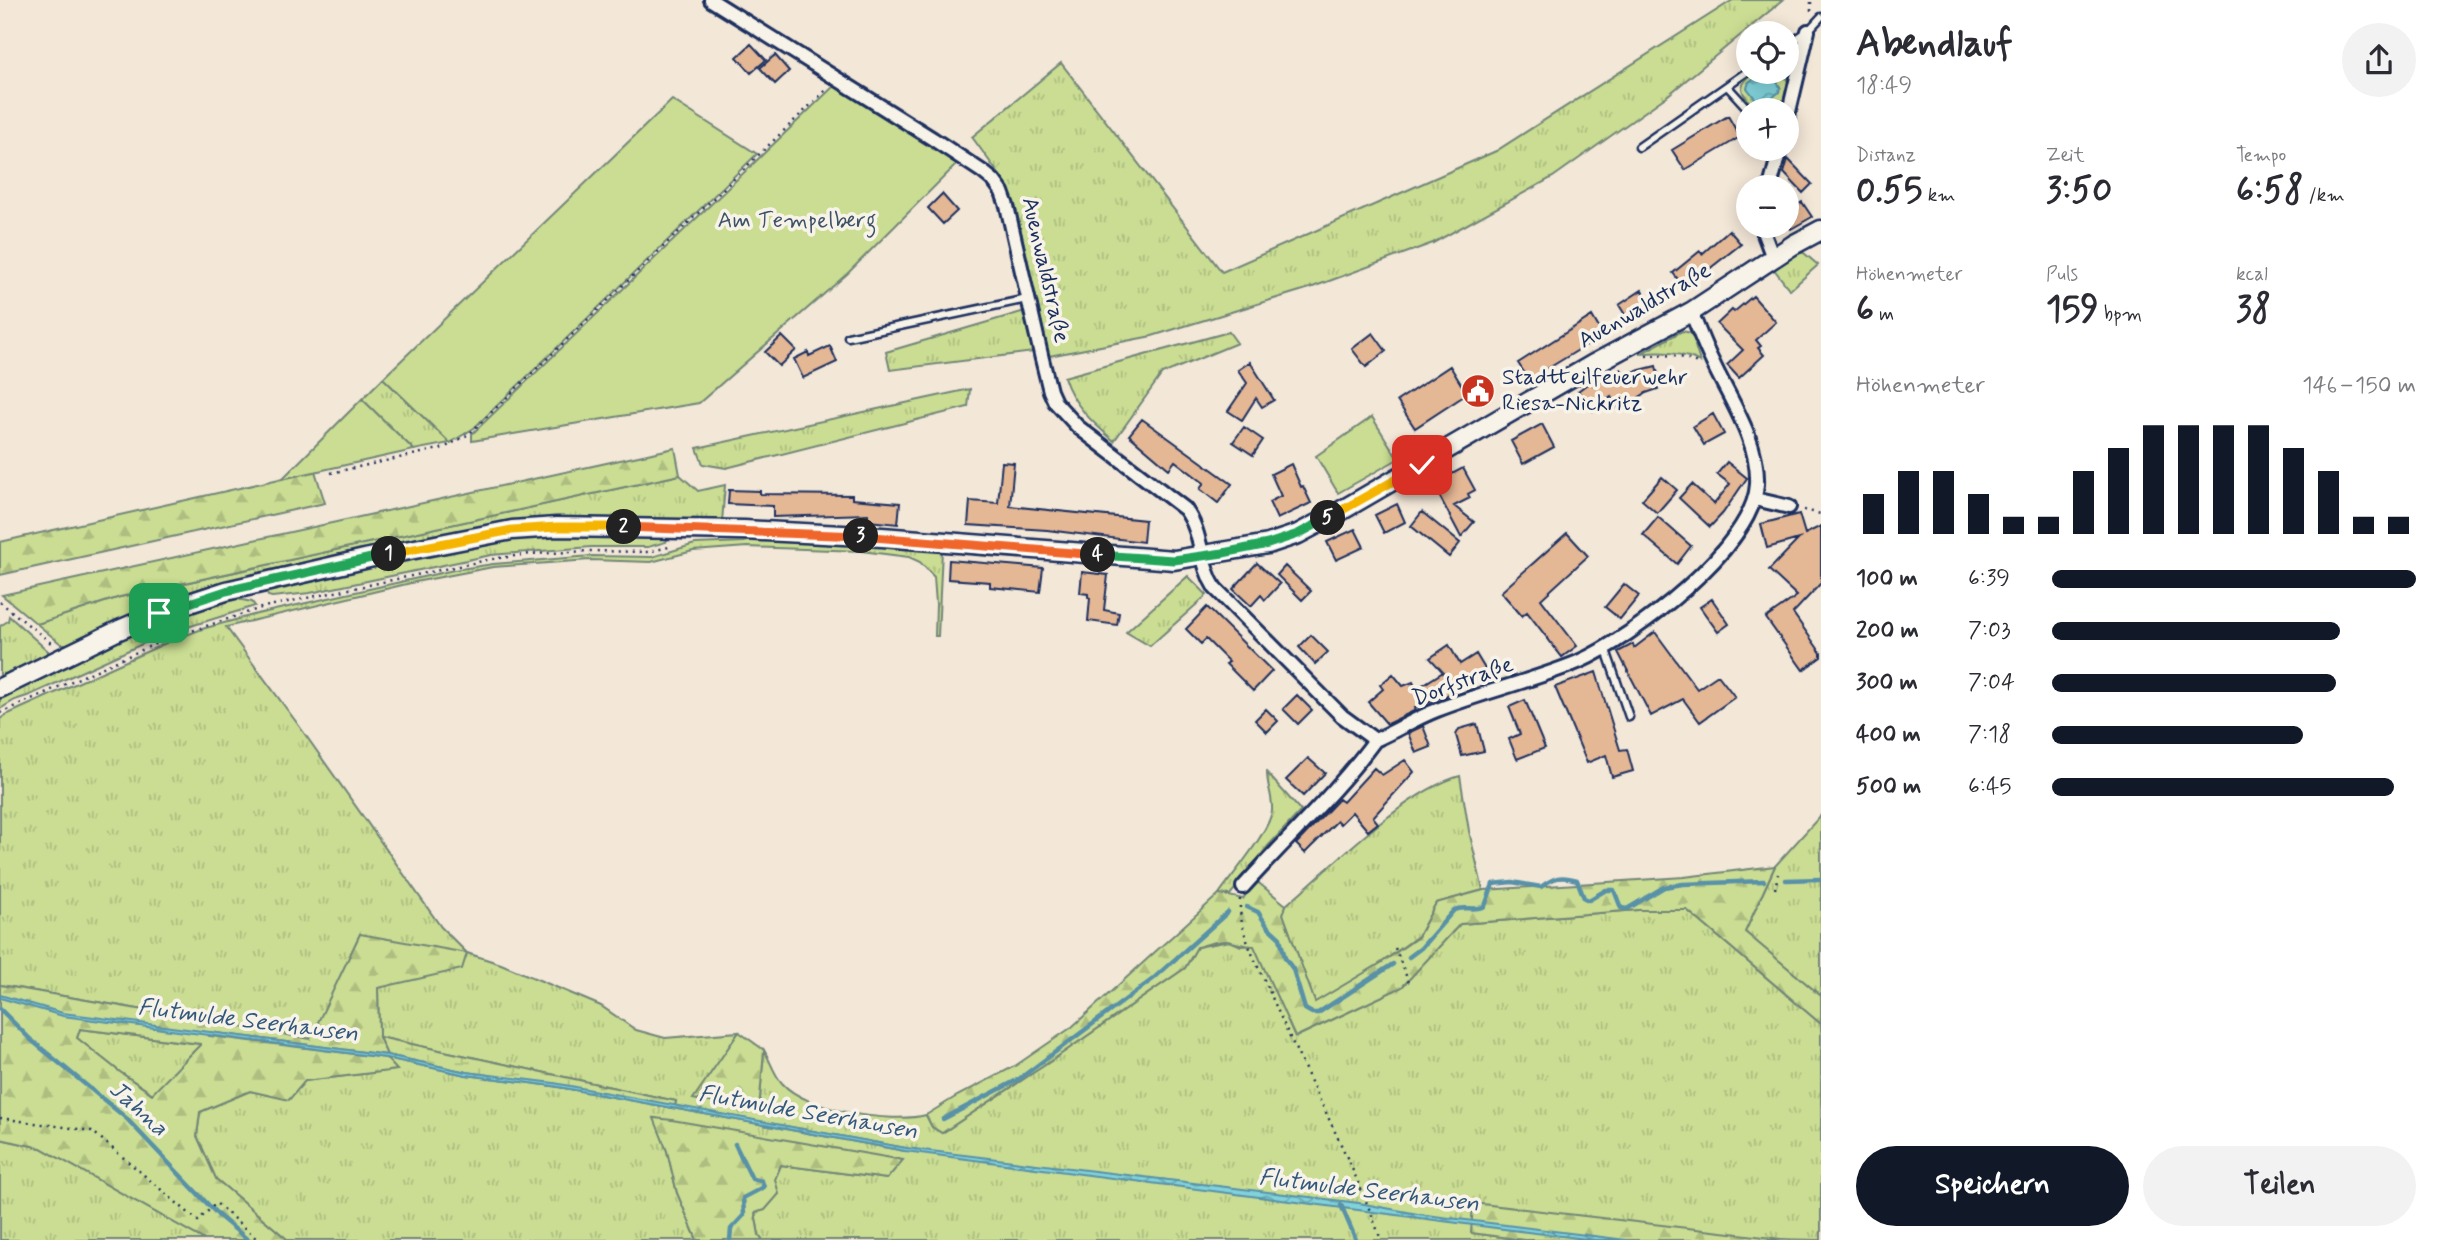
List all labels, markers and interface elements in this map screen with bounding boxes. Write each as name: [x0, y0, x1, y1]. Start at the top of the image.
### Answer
text: Abendlauf: [1856, 20, 2013, 69]
map controls: [1736, 21, 1799, 238]
button: locate: [1736, 21, 1799, 84]
button: share: [2342, 23, 2416, 97]
text: 18:49: [1856, 71, 1912, 101]
button: +: [1736, 98, 1799, 161]
text: Distanz: [1856, 143, 1916, 168]
text: Zeit: [2046, 143, 2085, 168]
text: Tempo: [2236, 143, 2286, 168]
text: 0.55: [1856, 168, 1923, 214]
text: 3:50: [2046, 168, 2112, 214]
text: 6:58: [2236, 168, 2303, 214]
button: −: [1736, 175, 1799, 238]
text: km: [1923, 183, 1955, 208]
text: /km: [2303, 183, 2345, 208]
street label: Auenwaldstraße: [1014, 194, 1076, 346]
park label: Am Tempelberg: [718, 206, 876, 238]
street label: Auenwaldstraße: [1573, 256, 1717, 356]
text: Höhenmeter: [1856, 262, 1962, 287]
text: Puls: [2046, 262, 2078, 287]
text: kcal: [2236, 262, 2268, 287]
text: 6: [1856, 287, 1874, 333]
text: 159: [2046, 287, 2099, 333]
text: 38: [2236, 287, 2271, 333]
text: m: [1874, 302, 1894, 327]
text: bpm: [2099, 302, 2142, 327]
place label: Stadtteilfeuerwehr Riesa-Nickritz: [1502, 363, 1688, 419]
text: Höhenmeter: [1856, 371, 1985, 401]
text: 146–150 m: [2302, 371, 2416, 401]
public building icon: Stadtteilfeuerwehr Riesa-Nickritz: [1459, 372, 1497, 410]
pin: [1392, 435, 1452, 495]
icon: check: [1403, 446, 1441, 484]
pin: 5: [1310, 500, 1346, 536]
text: 5: [1322, 505, 1333, 530]
pin: 2: [606, 510, 642, 544]
text: 2: [619, 514, 628, 539]
pin: 3: [844, 518, 878, 554]
text: 3: [856, 523, 865, 548]
pin: 1: [372, 536, 406, 572]
pin: 4: [1080, 538, 1116, 572]
text: 1: [384, 541, 393, 566]
text: 4: [1092, 542, 1103, 567]
text: 100 m: [1856, 564, 1918, 594]
text: 6:39: [1968, 564, 2010, 594]
pin: [129, 583, 189, 643]
icon: arrive: [140, 594, 178, 632]
text: 200 m: [1856, 616, 1919, 646]
text: 7:03: [1968, 616, 2011, 646]
street label: Dorfstraße: [1408, 650, 1518, 714]
text: 300 m: [1856, 668, 1918, 698]
text: 7:04: [1968, 668, 2015, 698]
text: 400 m: [1856, 720, 1921, 750]
text: 7:18: [1968, 720, 2011, 750]
text: 500 m: [1856, 772, 1921, 802]
text: 6:45: [1968, 772, 2012, 802]
water label: Flutmulde Seerhausen: [136, 992, 360, 1050]
water label: Jahna: [102, 1075, 174, 1144]
water label: Flutmulde Seerhausen: [696, 1079, 920, 1147]
button: Speichern: [1856, 1146, 2129, 1226]
button: Teilen: [2143, 1146, 2416, 1226]
water label: Flutmulde Seerhausen: [1257, 1162, 1481, 1220]

